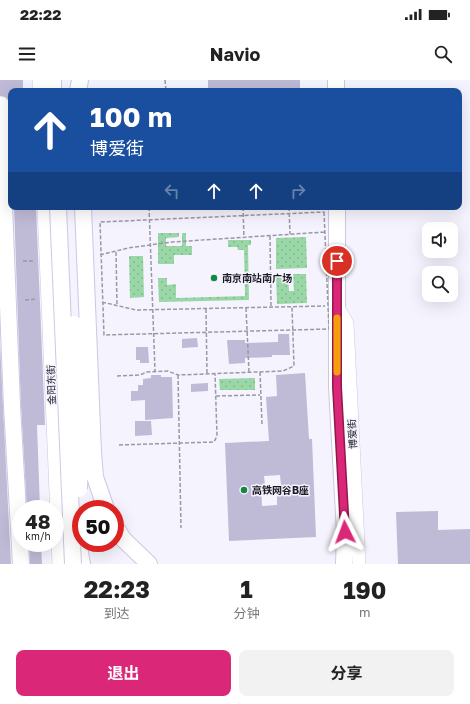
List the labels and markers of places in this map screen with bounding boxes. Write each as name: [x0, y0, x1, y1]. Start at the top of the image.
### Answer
pin: [320, 244, 354, 278]
place label: 南京南站南广场: [222, 272, 292, 284]
marker: 南京南站南广场: [209, 273, 219, 283]
place label: 高铁网谷B座: [252, 484, 309, 496]
marker: 高铁网谷B座: [239, 485, 249, 495]

